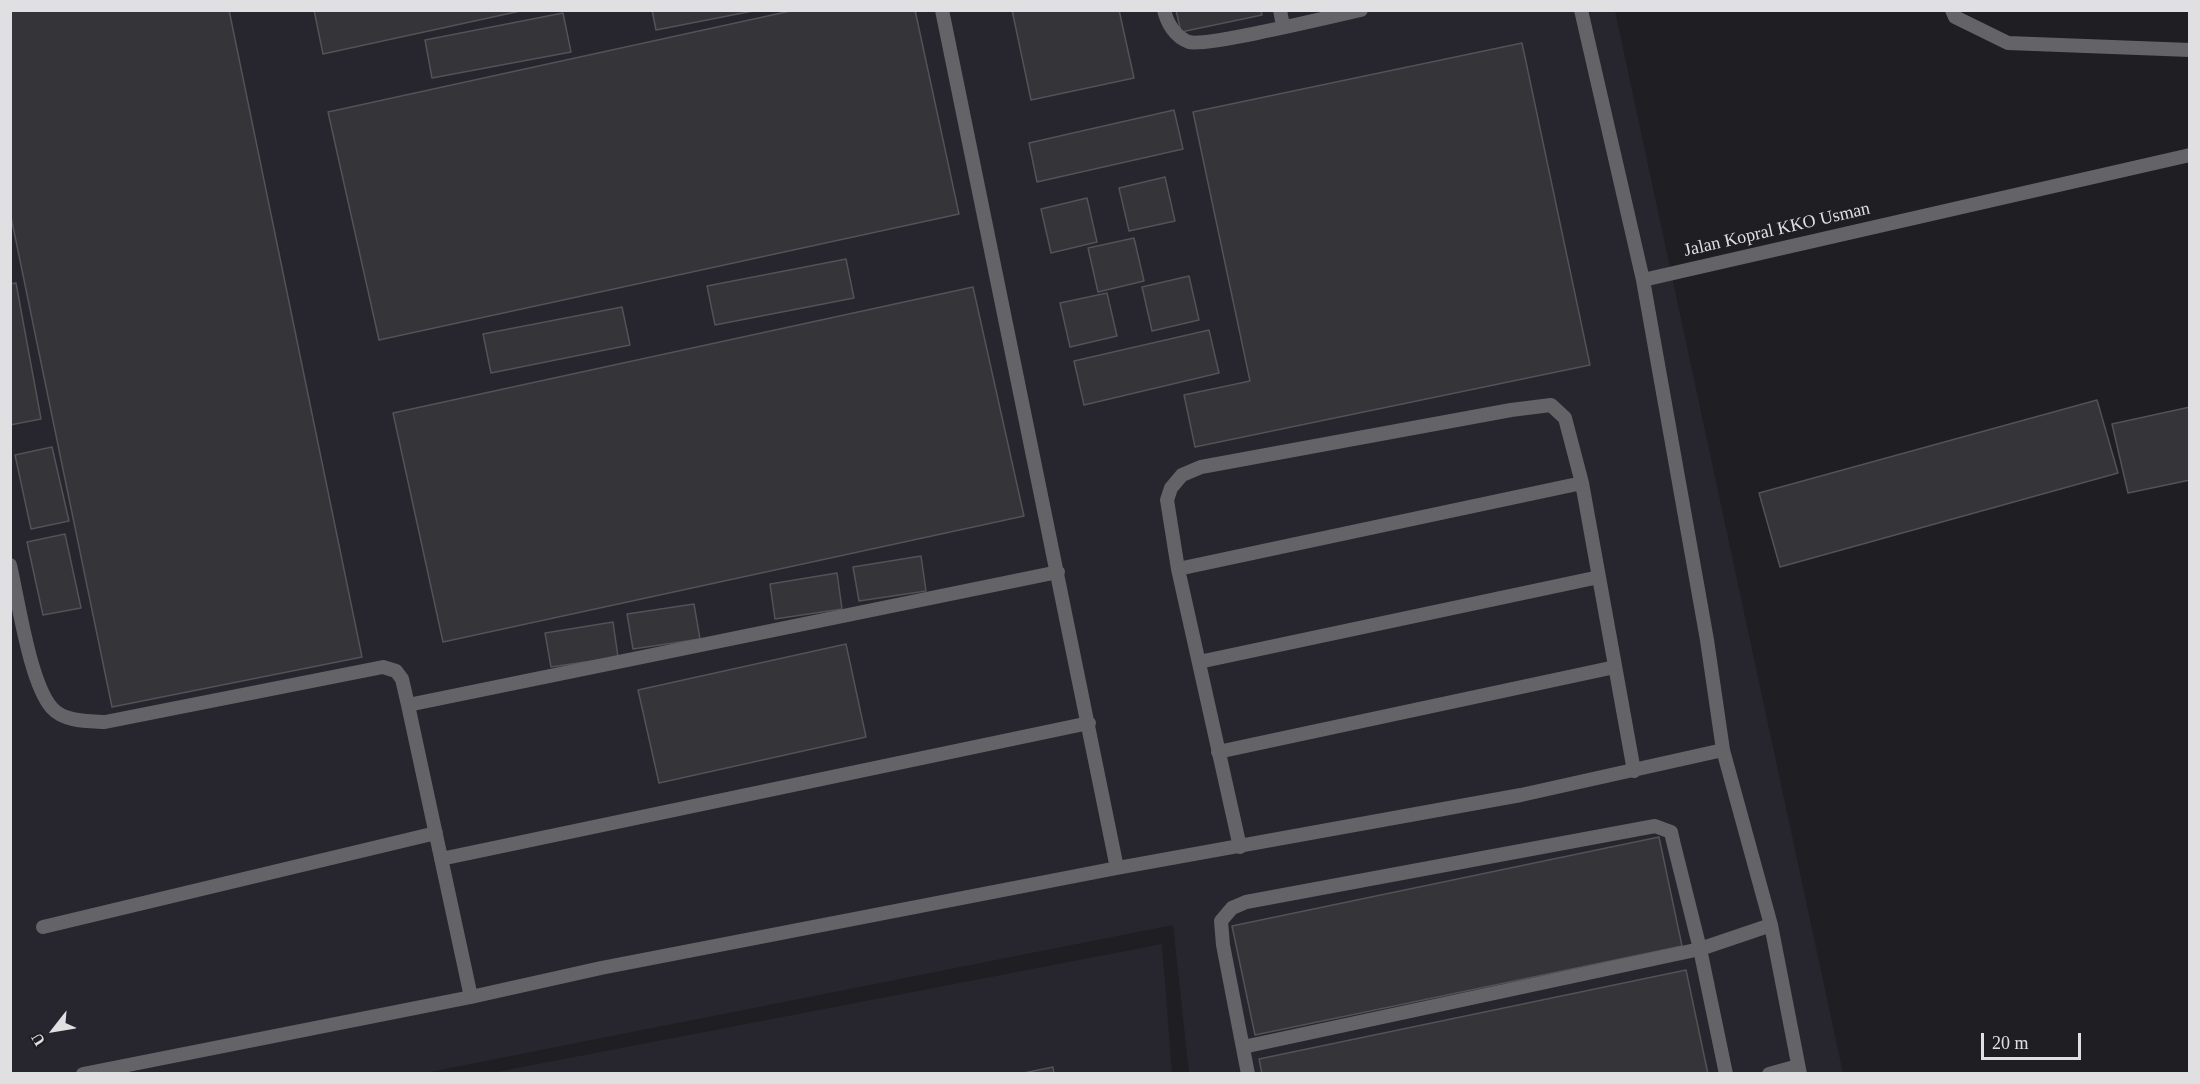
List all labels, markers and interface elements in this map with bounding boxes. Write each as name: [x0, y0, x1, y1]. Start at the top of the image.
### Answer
street label: Jalan Kopral KKO Usman: [1682, 198, 1872, 262]
north arrow: [24, 1000, 84, 1060]
scale bar: [1984, 1021, 2084, 1059]
text: U: [28, 1030, 48, 1049]
text: 20 m: [1992, 1033, 2029, 1053]

